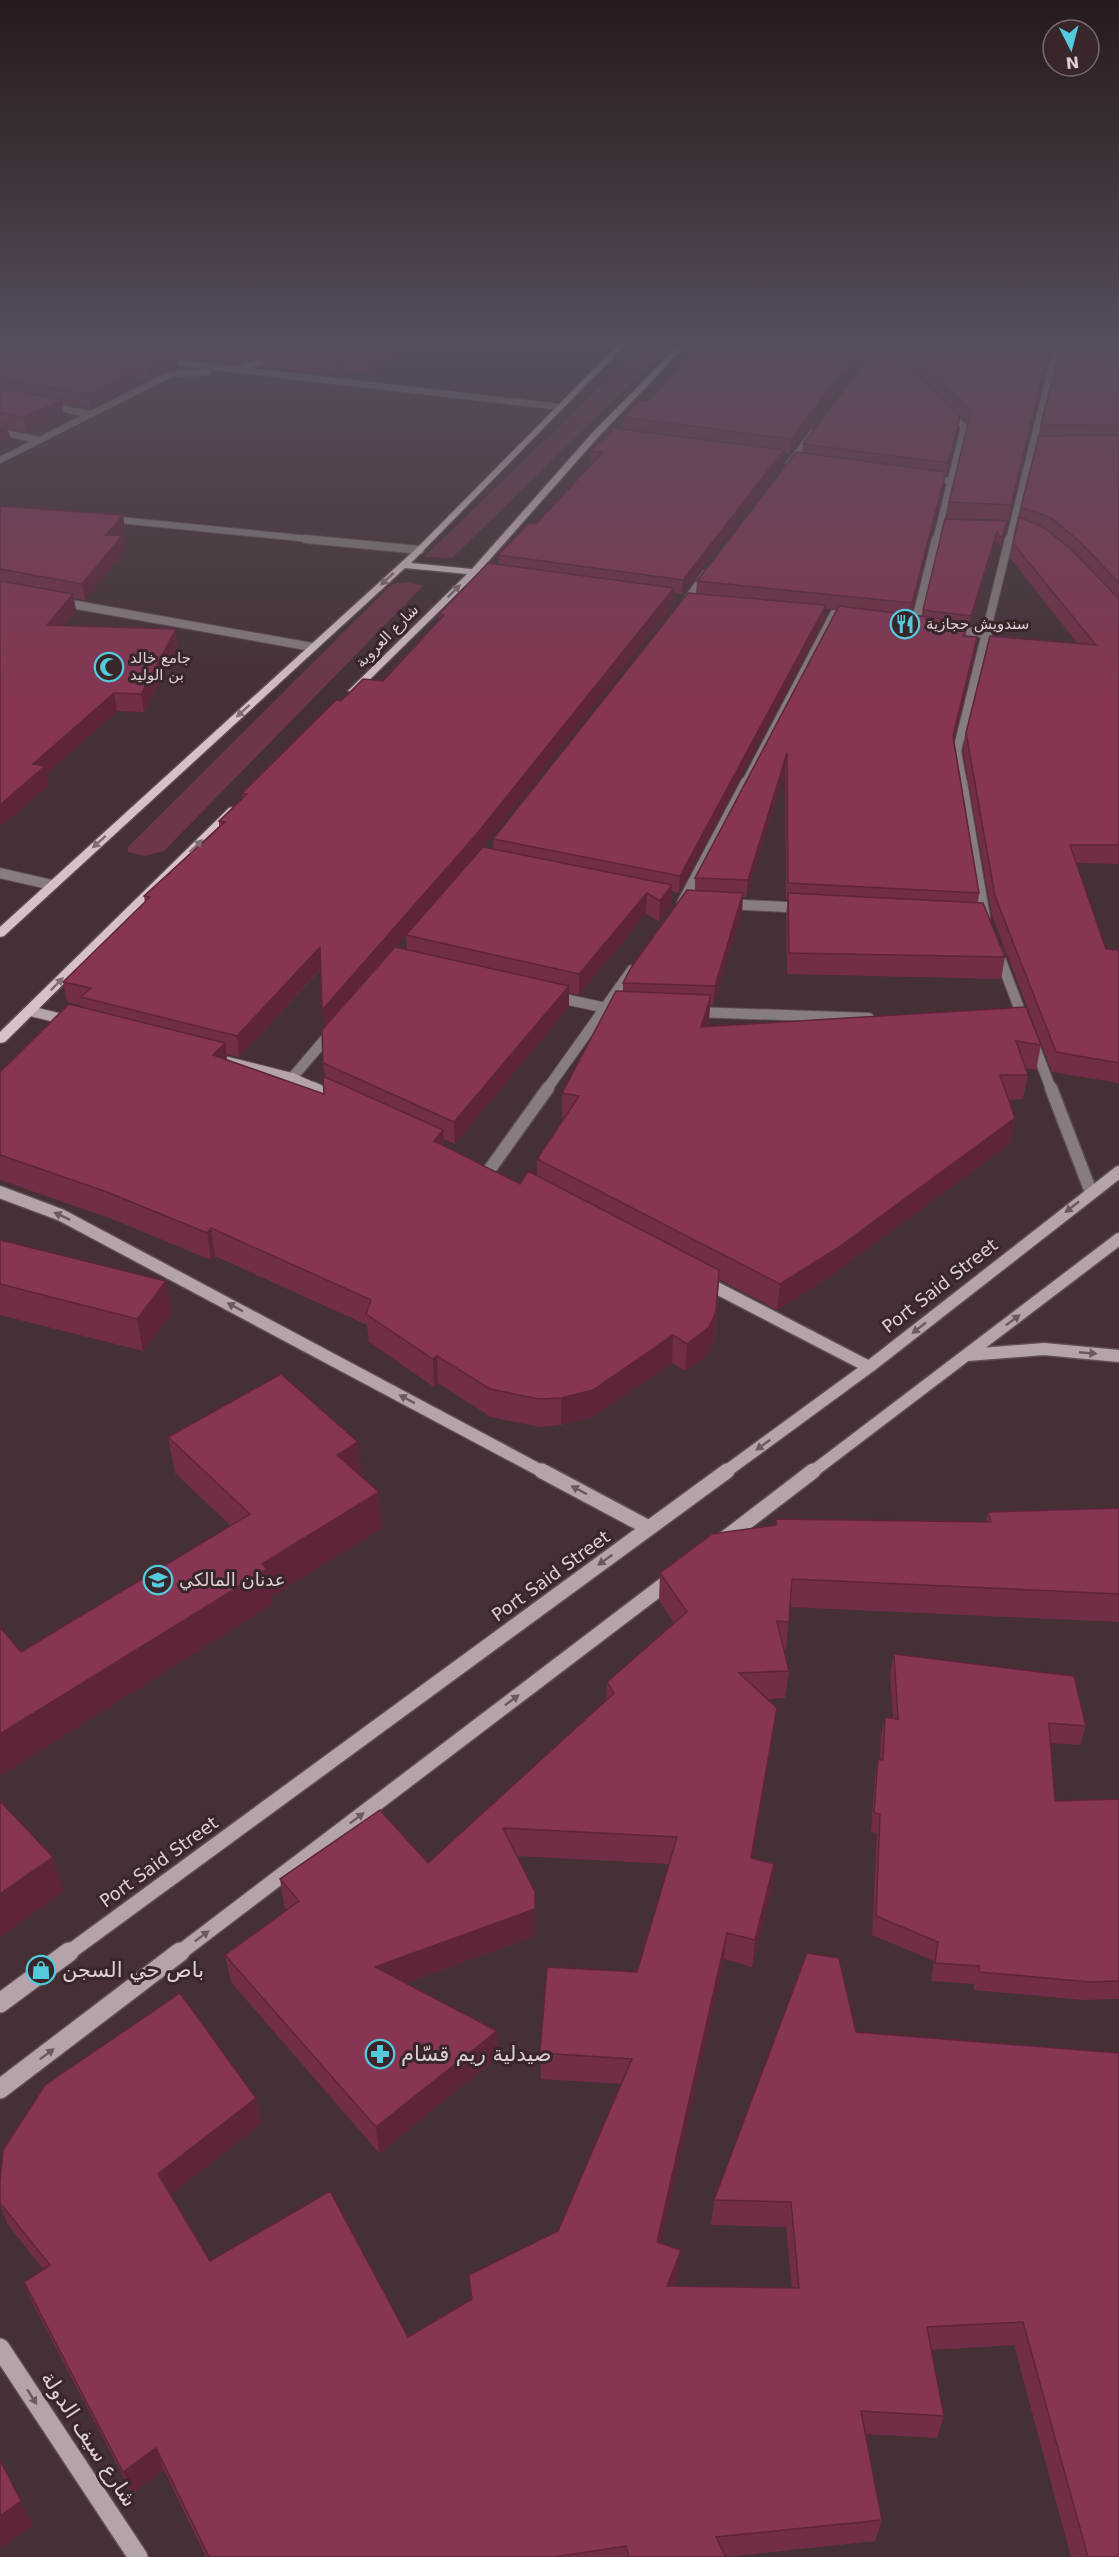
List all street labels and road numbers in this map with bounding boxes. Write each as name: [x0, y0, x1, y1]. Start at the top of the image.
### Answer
street label: شارع العروبة: [352, 601, 422, 671]
street label: Port Said Street: [878, 1234, 1002, 1337]
street label: Port Said Street: [488, 1526, 614, 1625]
street label: Port Said Street: [96, 1812, 222, 1911]
street label: شارع سيف الدولة: [36, 2367, 142, 2511]

